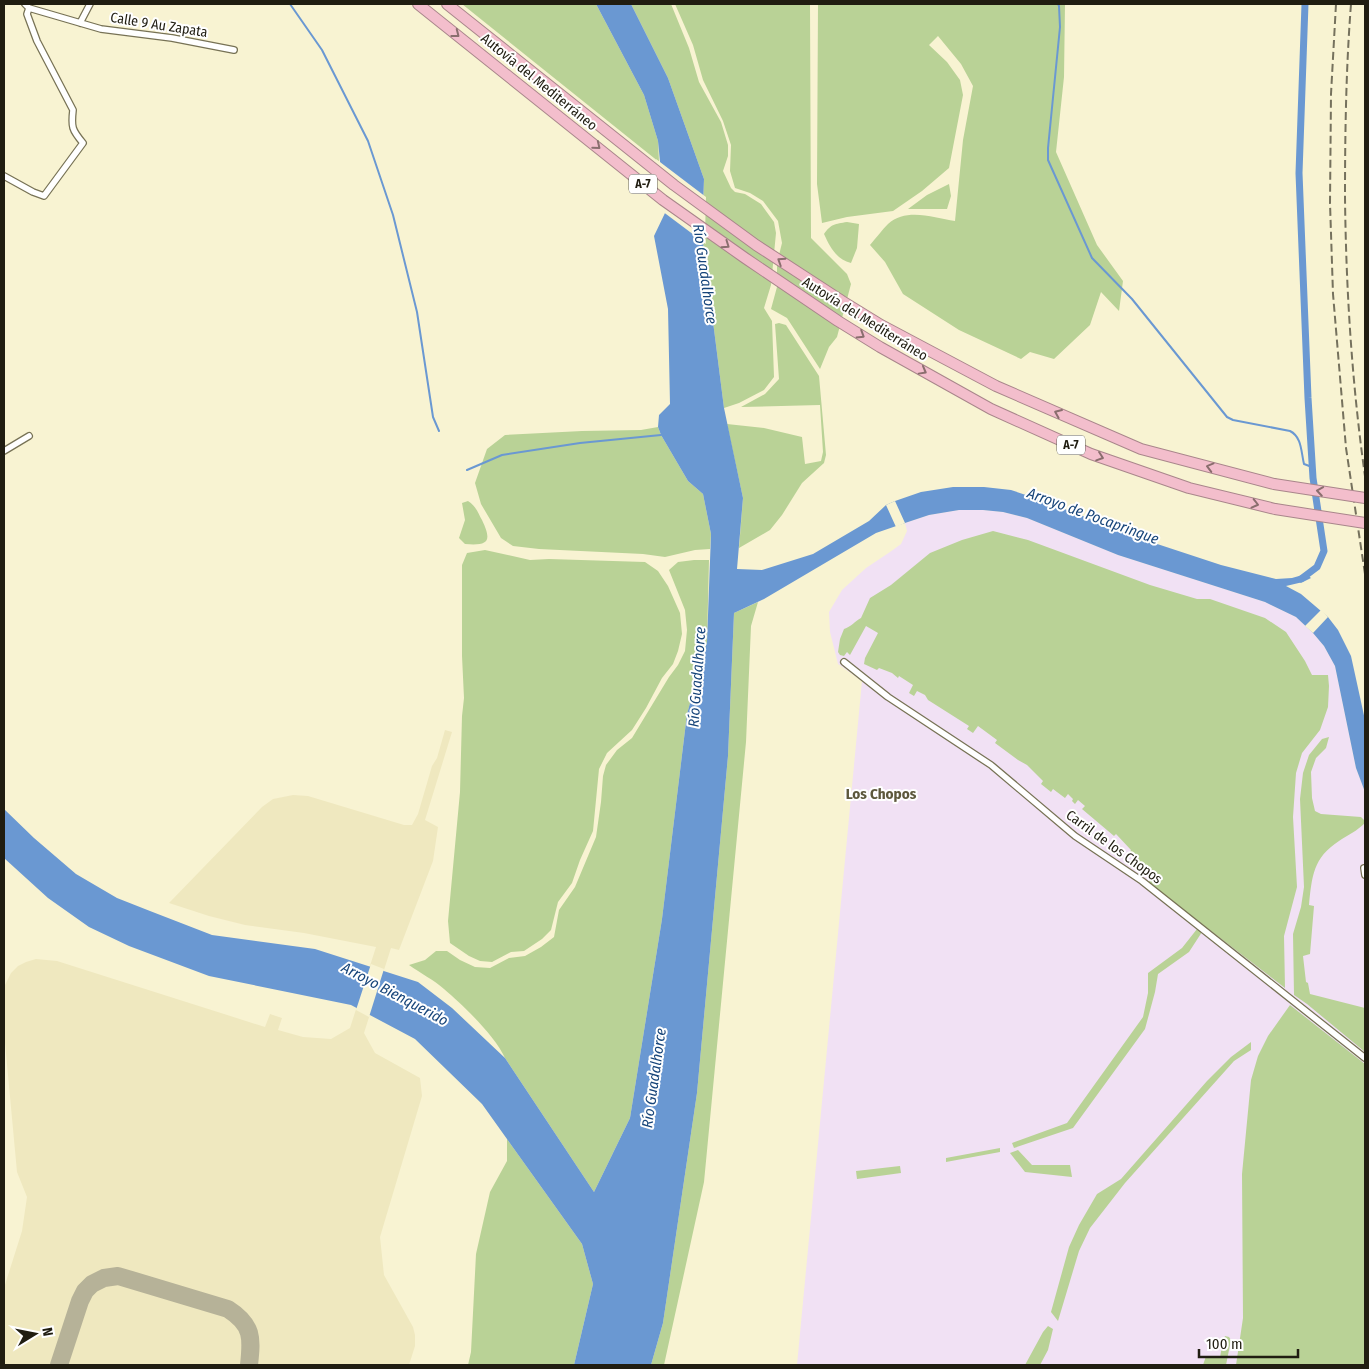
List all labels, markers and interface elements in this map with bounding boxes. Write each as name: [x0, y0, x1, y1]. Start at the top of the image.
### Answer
street label: Calle 9 Au Zapata: [109, 9, 209, 41]
one-way arrow: [450, 29, 459, 37]
street label: Autovía del Mediterráneo: [477, 30, 601, 134]
one-way arrow: [591, 141, 600, 149]
road number: A-7: [629, 174, 657, 193]
water label: Río Guadalhorce: [689, 223, 721, 325]
one-way arrow: [720, 239, 730, 248]
one-way arrow: [777, 258, 787, 267]
street label: Autovía del Mediterráneo: [799, 273, 931, 365]
one-way arrow: [856, 329, 865, 338]
one-way arrow: [917, 364, 926, 374]
one-way arrow: [1054, 408, 1062, 418]
road number: A-7: [1057, 436, 1085, 454]
one-way arrow: [1095, 451, 1104, 461]
one-way arrow: [1207, 463, 1215, 473]
water label: Arroyo de Pocapringue: [1024, 484, 1161, 548]
one-way arrow: [1315, 487, 1324, 497]
one-way arrow: [1251, 498, 1260, 509]
water label: Río Guadalhorce: [685, 626, 709, 728]
district label: Los Chopos: [846, 785, 917, 803]
street label: Carril de los Chopos: [1063, 806, 1165, 888]
water label: Arroyo Bienquerido: [338, 958, 451, 1030]
water label: Río Guadalhorce: [638, 1027, 670, 1129]
north arrow: [10, 1309, 60, 1359]
text: N: [38, 1326, 56, 1337]
scale bar: [1199, 1326, 1298, 1358]
text: 100 m: [1206, 1335, 1243, 1353]

